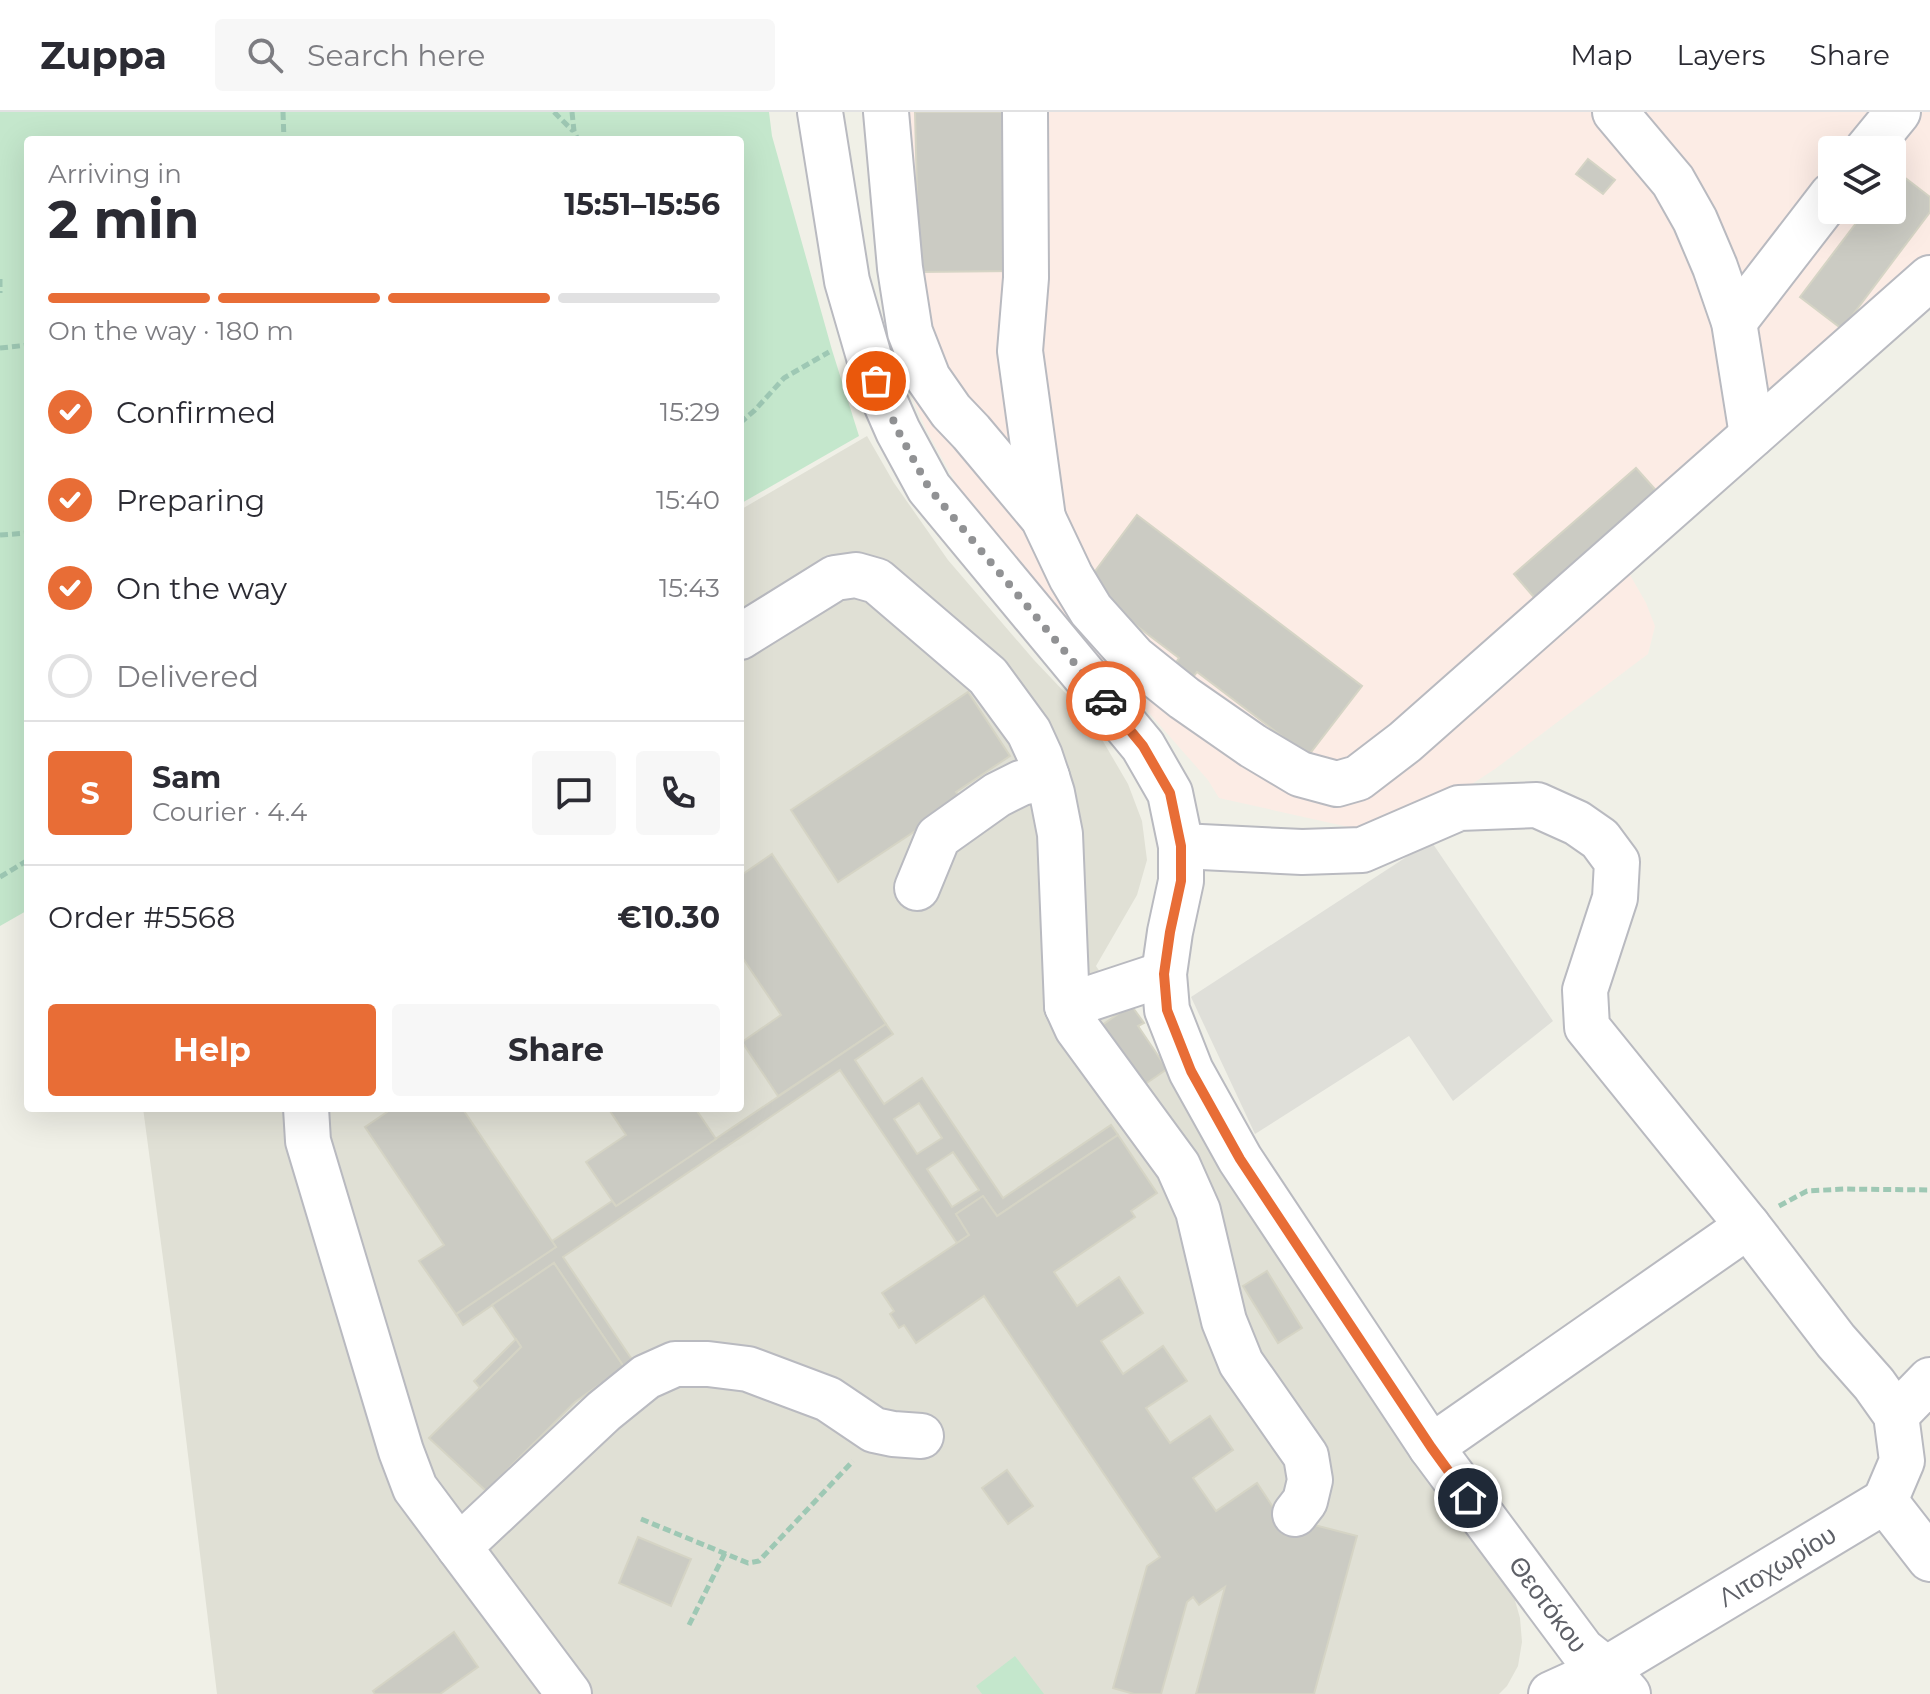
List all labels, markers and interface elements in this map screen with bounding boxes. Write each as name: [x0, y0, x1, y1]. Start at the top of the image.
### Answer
search box: [215, 19, 775, 91]
text: Zuppa: [40, 32, 167, 79]
icon: search: [243, 33, 287, 77]
text: Search here: [307, 37, 485, 74]
text: Map: [1570, 38, 1633, 72]
text: Layers: [1677, 38, 1766, 72]
text: Share: [1810, 38, 1890, 72]
map controls: [1818, 136, 1906, 224]
button: layers: [1818, 136, 1906, 224]
text: Arriving in: [48, 158, 182, 190]
text: 15:51–15:56: [564, 186, 720, 223]
text: 2 min: [48, 188, 200, 251]
text: On the way · 180 m: [48, 315, 294, 347]
pin: [842, 347, 910, 415]
icon: bag: [854, 359, 898, 403]
icon: check: [48, 390, 92, 434]
text: Confirmed: [116, 394, 276, 431]
text: 15:29: [660, 396, 720, 428]
icon: check: [48, 478, 92, 522]
text: Preparing: [116, 482, 265, 519]
text: 15:40: [656, 484, 720, 516]
icon: check: [48, 566, 92, 610]
text: On the way: [116, 570, 287, 607]
text: 15:43: [659, 572, 720, 604]
text: Delivered: [116, 658, 259, 695]
courier: [1066, 661, 1146, 741]
icon: car: [1084, 679, 1128, 723]
button: chat: [532, 751, 616, 835]
button: phone: [636, 751, 720, 835]
text: Sam: [152, 759, 221, 796]
text: S: [80, 775, 100, 812]
text: Courier · 4.4: [152, 796, 307, 828]
text: Order #5568: [48, 899, 235, 936]
text: €10.30: [617, 899, 720, 936]
button: Help: [48, 1004, 376, 1096]
button: Share: [392, 1004, 720, 1096]
pin: [1434, 1464, 1502, 1532]
icon: home: [1446, 1476, 1490, 1520]
street label: Λιτοχωρίου: [1712, 1518, 1842, 1614]
street label: Θεοτόκου: [1502, 1550, 1594, 1659]

